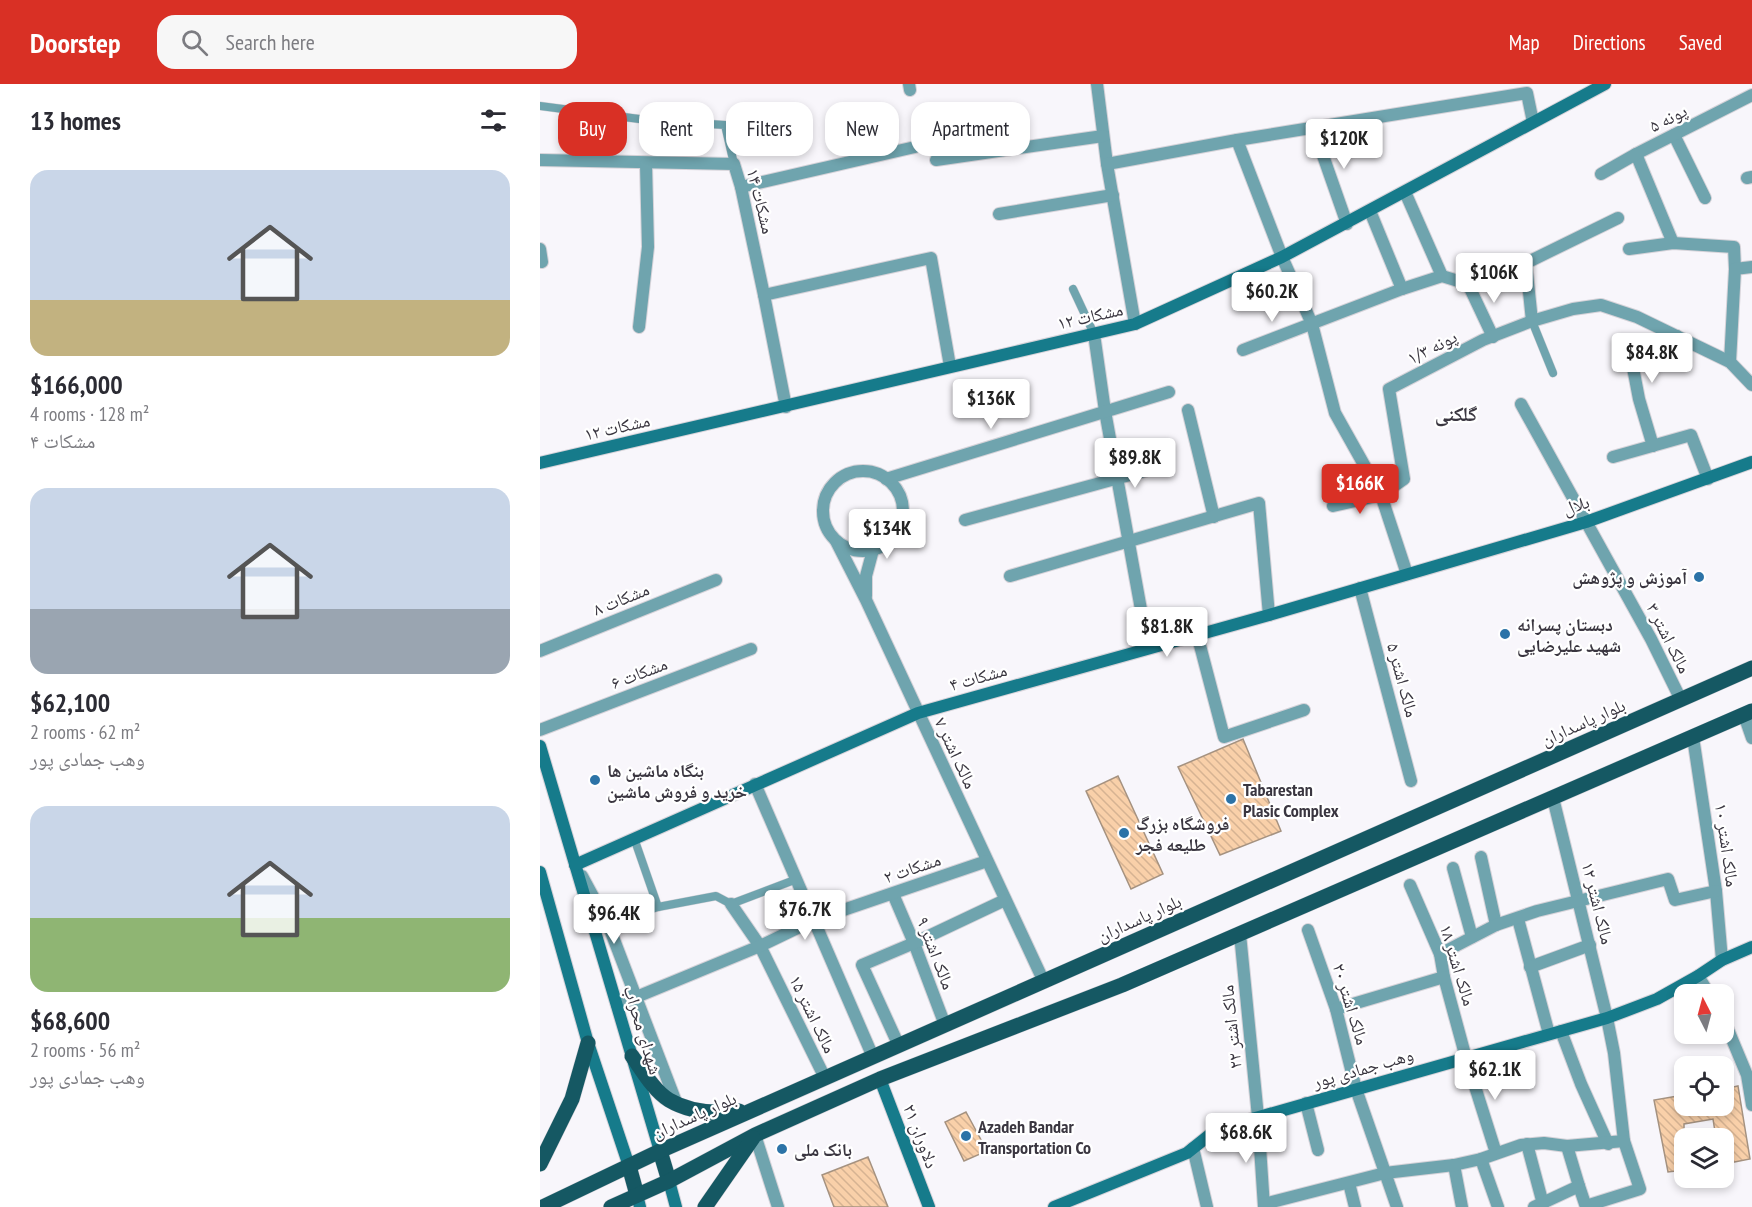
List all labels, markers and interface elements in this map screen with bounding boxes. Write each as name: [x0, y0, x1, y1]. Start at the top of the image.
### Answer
search box: [157, 15, 577, 69]
text: Doorstep: [30, 24, 121, 61]
icon: search: [178, 26, 211, 59]
text: Search here: [226, 28, 315, 56]
text: Map: [1509, 29, 1540, 56]
text: Directions: [1573, 29, 1646, 56]
text: Saved: [1679, 29, 1722, 56]
street label: پونه ۵: [1645, 99, 1691, 137]
chip: Buy: [558, 102, 627, 156]
chip: Rent: [639, 102, 714, 156]
chip: Filters: [726, 102, 813, 156]
chip: New: [825, 102, 899, 156]
chip: Apartment: [911, 102, 1030, 156]
text: 13 homes: [30, 104, 121, 137]
icon: filters: [477, 104, 510, 137]
pin: $120K: [1302, 119, 1386, 170]
text: $120K: [1320, 125, 1368, 151]
street label: مشکات ۱۴: [742, 166, 780, 236]
icon: home: [216, 209, 324, 317]
pin: $106K: [1452, 253, 1536, 304]
text: $106K: [1470, 259, 1518, 285]
pin: $60.2K: [1223, 272, 1321, 323]
text: $60.2K: [1246, 278, 1298, 304]
street label: مشکات ۱۲: [1055, 297, 1125, 335]
street label: پونه ۱/۳: [1403, 325, 1461, 369]
pin: $84.8K: [1603, 333, 1701, 384]
text: $84.8K: [1626, 339, 1678, 365]
text: $166,000: [30, 368, 123, 401]
pin: $136K: [949, 379, 1033, 430]
text: $136K: [967, 385, 1015, 411]
text: 4 rooms · 128 m²: [30, 401, 149, 427]
district label: گلکنی: [1435, 401, 1478, 427]
street label: مشکات ۱۲: [582, 408, 652, 446]
text: مشکات ۴: [30, 428, 95, 454]
pin: $89.8K: [1086, 438, 1184, 489]
text: $89.8K: [1109, 444, 1161, 470]
pin: $166K: [1318, 464, 1402, 515]
text: $166K: [1336, 470, 1384, 496]
street label: بلال: [1560, 490, 1592, 520]
pin: $134K: [845, 509, 929, 560]
text: $134K: [863, 515, 911, 541]
icon: home: [216, 527, 324, 635]
place label: آموزش و پژوهش: [1572, 566, 1687, 589]
marker: آموزش و پژوهش: [1692, 570, 1706, 584]
street label: مشکات ۸: [589, 577, 653, 621]
street label: مالک اشتر ۳: [1641, 599, 1697, 677]
pin: $81.8K: [1118, 607, 1216, 658]
text: $81.8K: [1141, 613, 1193, 639]
place label: دبستان پسرانه شهید علیرضایی: [1517, 613, 1621, 657]
marker: دبستان پسرانه شهید علیرضایی: [1498, 627, 1512, 641]
street label: مالک اشتر ۵: [1382, 640, 1424, 720]
street label: مشکات ۶: [607, 652, 671, 694]
street label: مشکات ۴: [947, 658, 1009, 696]
text: $62,100: [30, 686, 110, 719]
street label: بلوار پاسداران: [1537, 693, 1629, 751]
street label: مالک اشتر ۷: [929, 714, 983, 792]
text: 2 rooms · 62 m²: [30, 719, 140, 745]
text: وهب جمادی پور: [30, 746, 145, 772]
place label: بنگاه ماشین ها خرید و فروش ماشین: [607, 759, 747, 803]
marker: بنگاه ماشین ها خرید و فروش ماشین: [588, 773, 602, 787]
place label: Tabarestan Plasic Complex: [1243, 778, 1339, 822]
marker: Tabarestan Plasic Complex: [1224, 792, 1238, 806]
street label: مالک اشتر ۱۰: [1710, 802, 1744, 888]
place label: فروشگاه بزرگ طلیعه فجر: [1135, 812, 1229, 856]
marker: فروشگاه بزرگ طلیعه فجر: [1117, 826, 1131, 840]
icon: home: [216, 845, 324, 953]
street label: مشکات ۲: [880, 848, 944, 888]
street label: مالک اشتر ۱۲: [1577, 859, 1619, 947]
street label: بلوار پاسداران: [1093, 889, 1185, 947]
pin: $76.7K: [756, 890, 854, 941]
pin: $96.4K: [565, 894, 663, 945]
text: $76.7K: [779, 896, 831, 922]
text: $96.4K: [588, 900, 640, 926]
street label: مالک اشتر ۹: [912, 913, 960, 993]
street label: مالک اشتر ۱۸: [1435, 921, 1481, 1009]
street label: مالک اشتر ۲۰: [1328, 960, 1374, 1048]
street label: مالک اشتر ۱۵: [784, 971, 842, 1057]
street label: شهدای محراب: [619, 983, 667, 1077]
street label: مالک اشتر ۲۲: [1215, 984, 1247, 1070]
north arrow: [1674, 984, 1734, 1044]
map controls: [1674, 984, 1734, 1188]
text: $68,600: [30, 1004, 110, 1037]
text: 2 rooms · 56 m²: [30, 1037, 140, 1063]
street label: وهب جمادی پور: [1309, 1043, 1416, 1094]
pin: $62.1K: [1446, 1050, 1544, 1101]
text: $62.1K: [1469, 1056, 1521, 1082]
button: locate: [1674, 1056, 1734, 1116]
text: وهب جمادی پور: [30, 1064, 145, 1090]
street label: بلوار پاسداران: [648, 1086, 740, 1144]
street label: دلاوران ۲۱: [898, 1101, 944, 1171]
pin: $68.6K: [1197, 1113, 1295, 1164]
place label: Azadeh Bandar Transportation Co: [977, 1115, 1091, 1159]
text: $68.6K: [1220, 1119, 1272, 1145]
button: layers: [1674, 1128, 1734, 1188]
marker: Azadeh Bandar Transportation Co: [959, 1129, 973, 1143]
place label: بانک ملی: [794, 1138, 852, 1161]
marker: بانک ملی: [775, 1142, 789, 1156]

